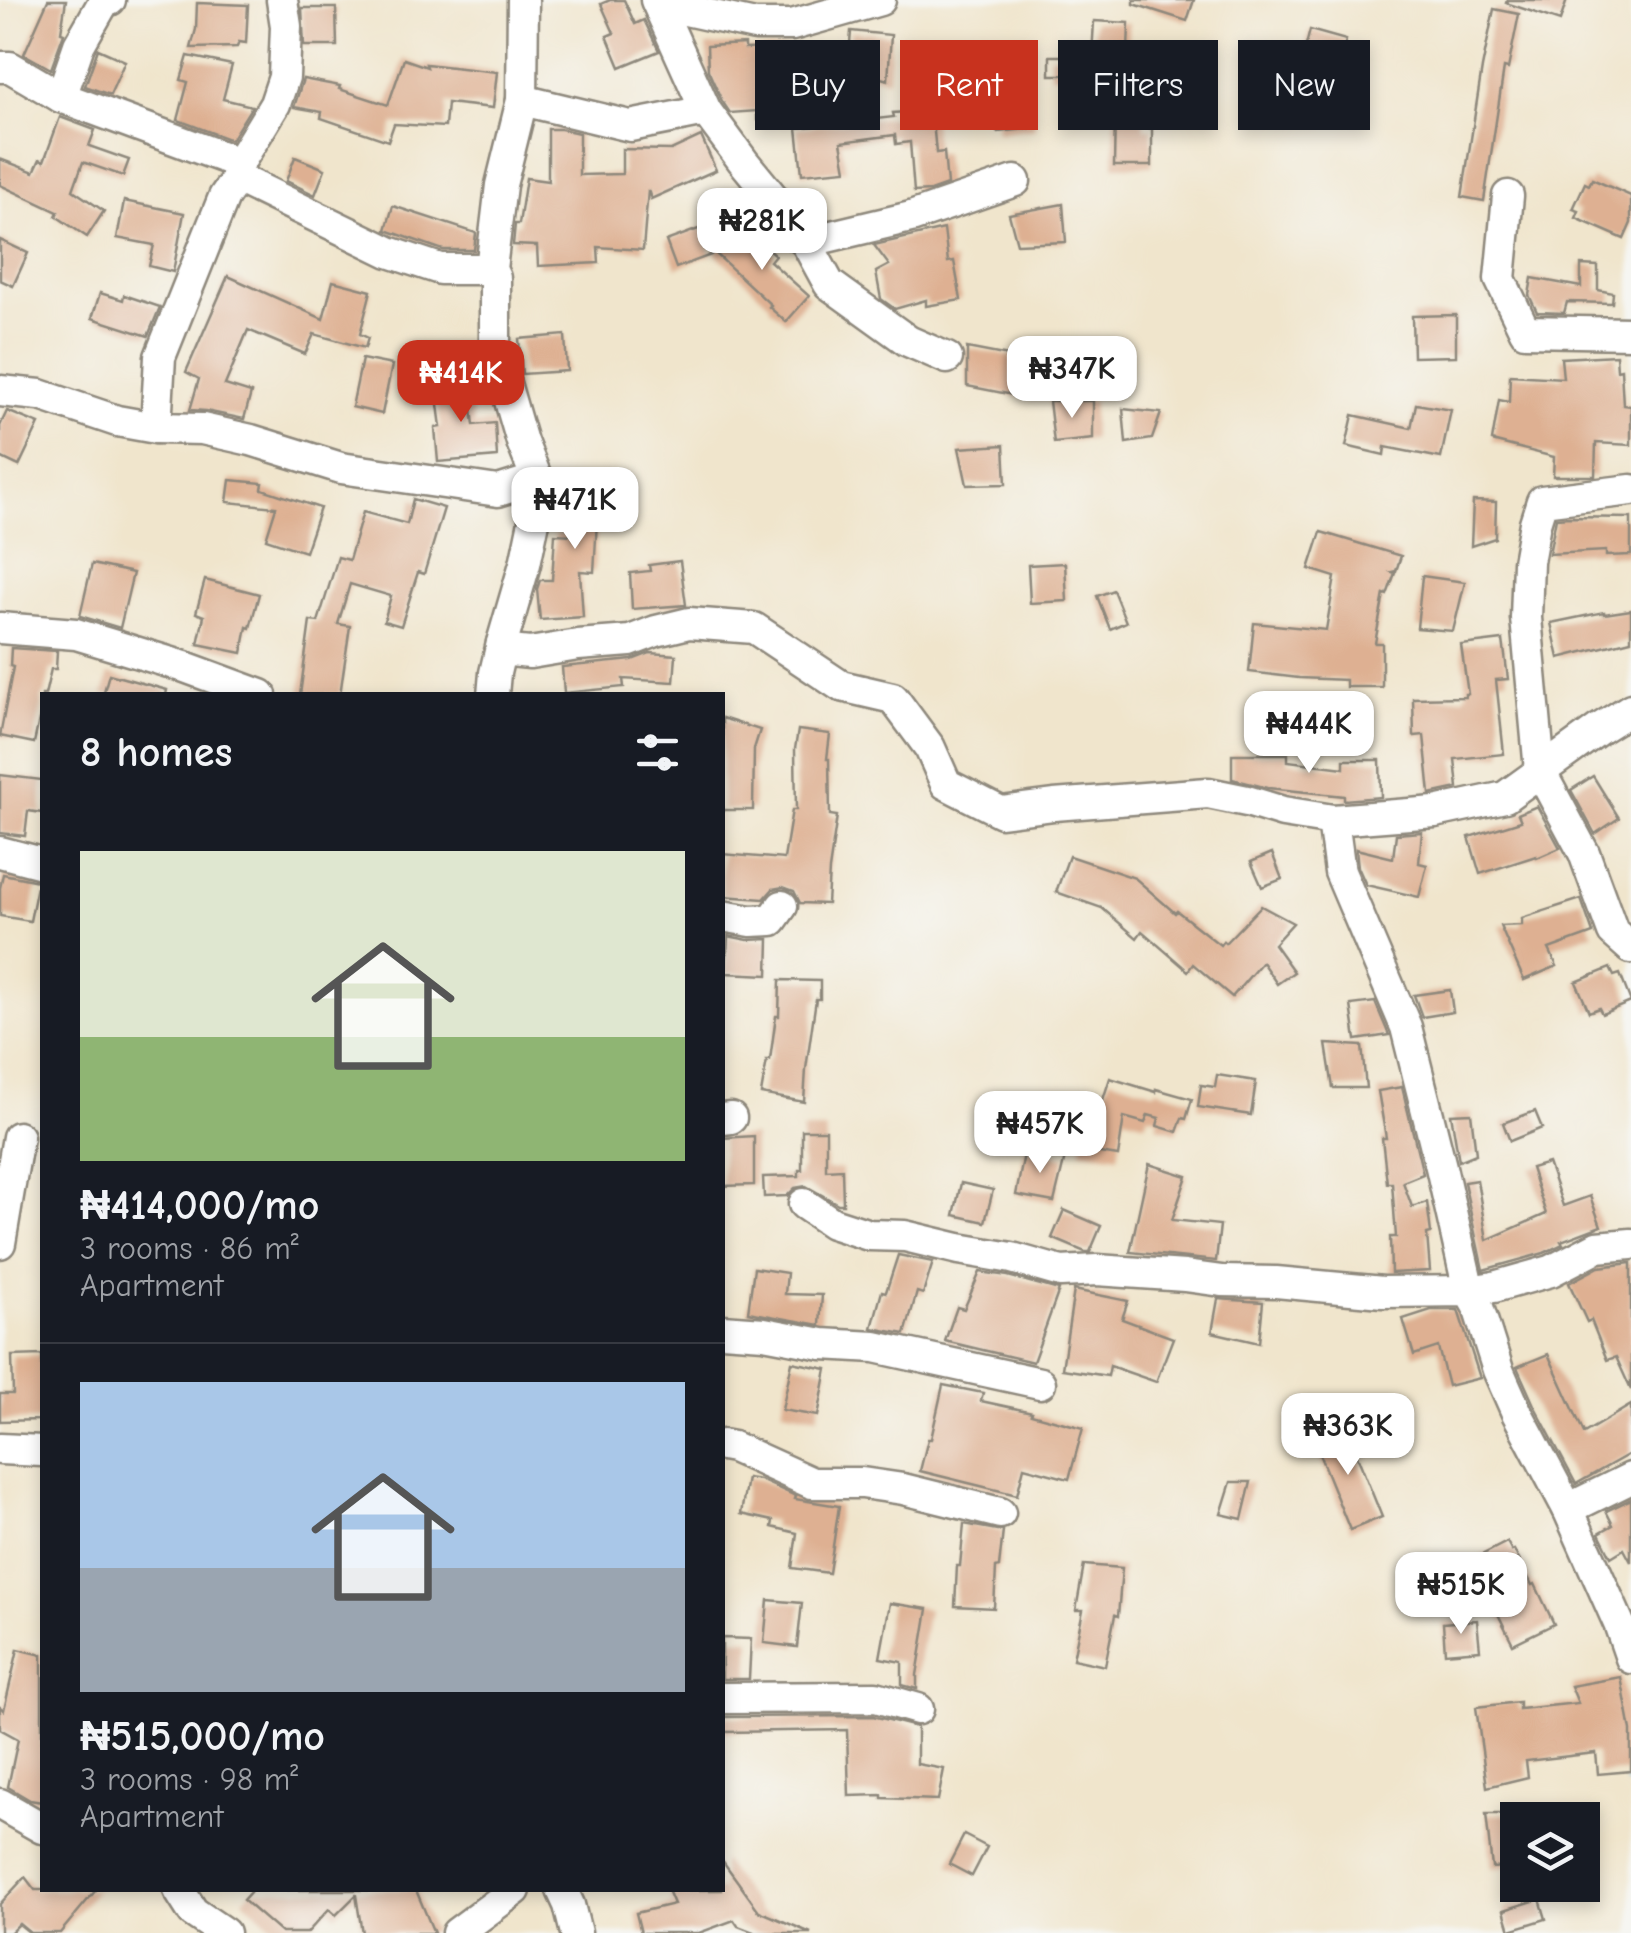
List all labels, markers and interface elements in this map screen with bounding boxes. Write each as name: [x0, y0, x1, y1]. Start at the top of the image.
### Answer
chip: Buy: [755, 40, 880, 130]
chip: Rent: [900, 40, 1038, 130]
chip: Filters: [1058, 40, 1218, 130]
chip: New: [1238, 40, 1370, 130]
pin: ₦281K: [692, 188, 832, 273]
text: ₦281K: [719, 202, 805, 239]
pin: ₦347K: [1002, 336, 1142, 421]
pin: ₦414K: [391, 340, 531, 425]
text: ₦347K: [1029, 350, 1115, 387]
text: ₦414K: [419, 354, 503, 391]
pin: ₦471K: [505, 467, 645, 552]
text: ₦471K: [533, 481, 617, 518]
pin: ₦444K: [1239, 691, 1379, 776]
text: ₦444K: [1266, 705, 1352, 742]
icon: filters: [630, 725, 685, 780]
text: 8 homes: [80, 728, 232, 777]
icon: home: [293, 916, 473, 1096]
pin: ₦457K: [970, 1091, 1110, 1176]
text: ₦457K: [996, 1105, 1084, 1142]
text: ₦414,000/mo: [80, 1181, 319, 1230]
text: 3 rooms · 86 m²: [80, 1230, 299, 1267]
text: Apartment: [80, 1267, 223, 1304]
pin: ₦363K: [1278, 1393, 1418, 1478]
text: ₦363K: [1303, 1407, 1393, 1444]
icon: home: [293, 1447, 473, 1627]
pin: ₦515K: [1391, 1552, 1531, 1637]
text: ₦515K: [1417, 1566, 1505, 1603]
text: ₦515,000/mo: [80, 1712, 325, 1761]
text: 3 rooms · 98 m²: [80, 1761, 298, 1798]
text: Apartment: [80, 1798, 223, 1835]
map controls: [1500, 1802, 1600, 1902]
button: layers: [1500, 1802, 1600, 1902]

